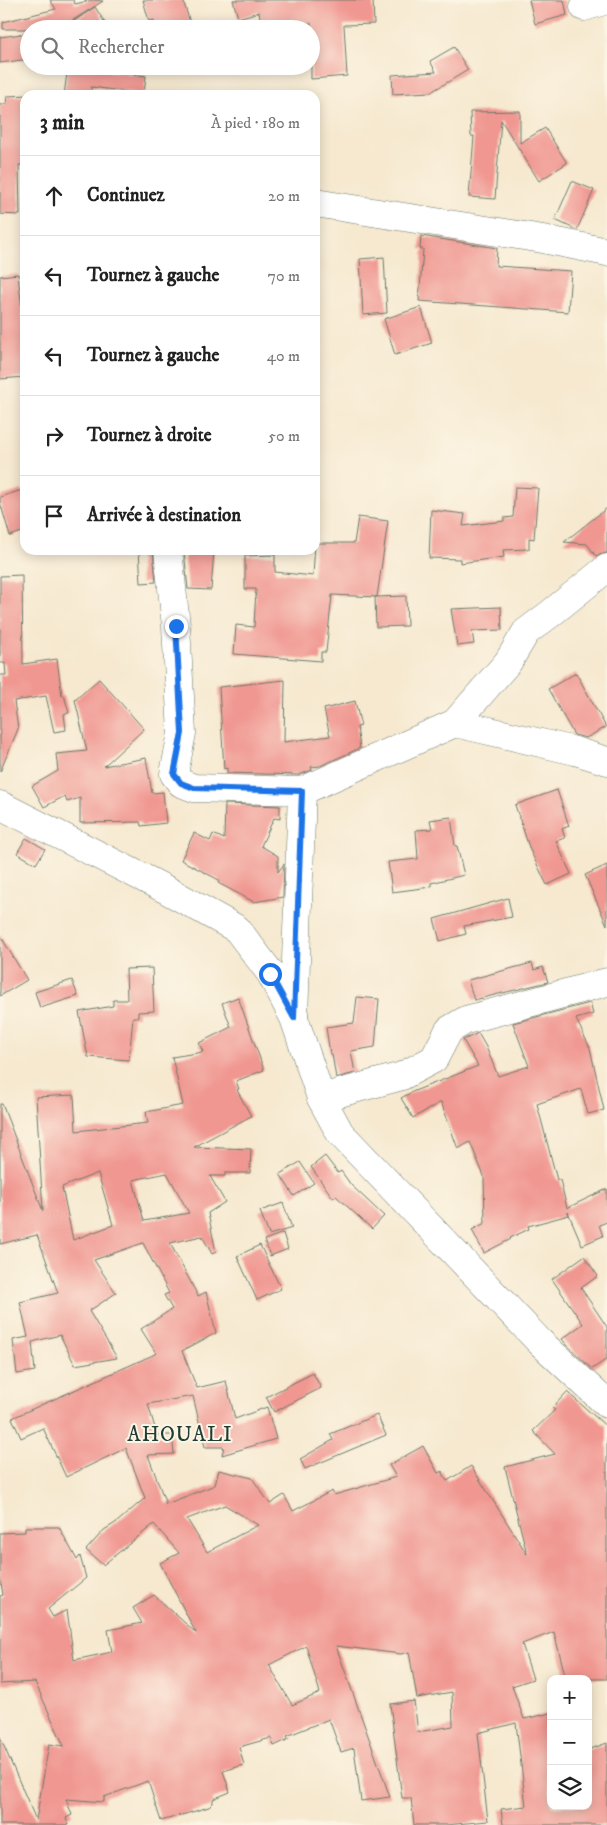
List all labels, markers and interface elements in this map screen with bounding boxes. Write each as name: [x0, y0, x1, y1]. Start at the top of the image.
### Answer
search box: [20, 20, 320, 75]
icon: search: [38, 34, 66, 62]
text: Rechercher: [78, 36, 164, 59]
text: 3 min: [40, 110, 85, 136]
text: À pied · 180 m: [211, 113, 300, 133]
icon: ahead: [40, 182, 68, 210]
text: Continuez: [87, 184, 165, 207]
text: 20 m: [268, 186, 300, 206]
icon: left: [40, 262, 68, 290]
text: Tournez à gauche: [87, 264, 219, 287]
text: 70 m: [268, 266, 300, 286]
icon: left: [40, 342, 68, 370]
text: Tournez à gauche: [87, 344, 219, 367]
text: 40 m: [267, 346, 300, 366]
icon: right: [40, 422, 68, 450]
text: Tournez à droite: [87, 424, 212, 447]
text: 50 m: [268, 426, 300, 446]
icon: arrive: [40, 502, 68, 530]
text: Arrivée à destination: [87, 504, 241, 527]
route end: [165, 615, 188, 638]
route start: [259, 963, 282, 986]
district label: AHOUALI: [127, 1422, 233, 1448]
map controls: [547, 1675, 592, 1810]
button: +: [547, 1675, 592, 1720]
button: −: [547, 1720, 592, 1765]
button: layers: [547, 1765, 592, 1810]

